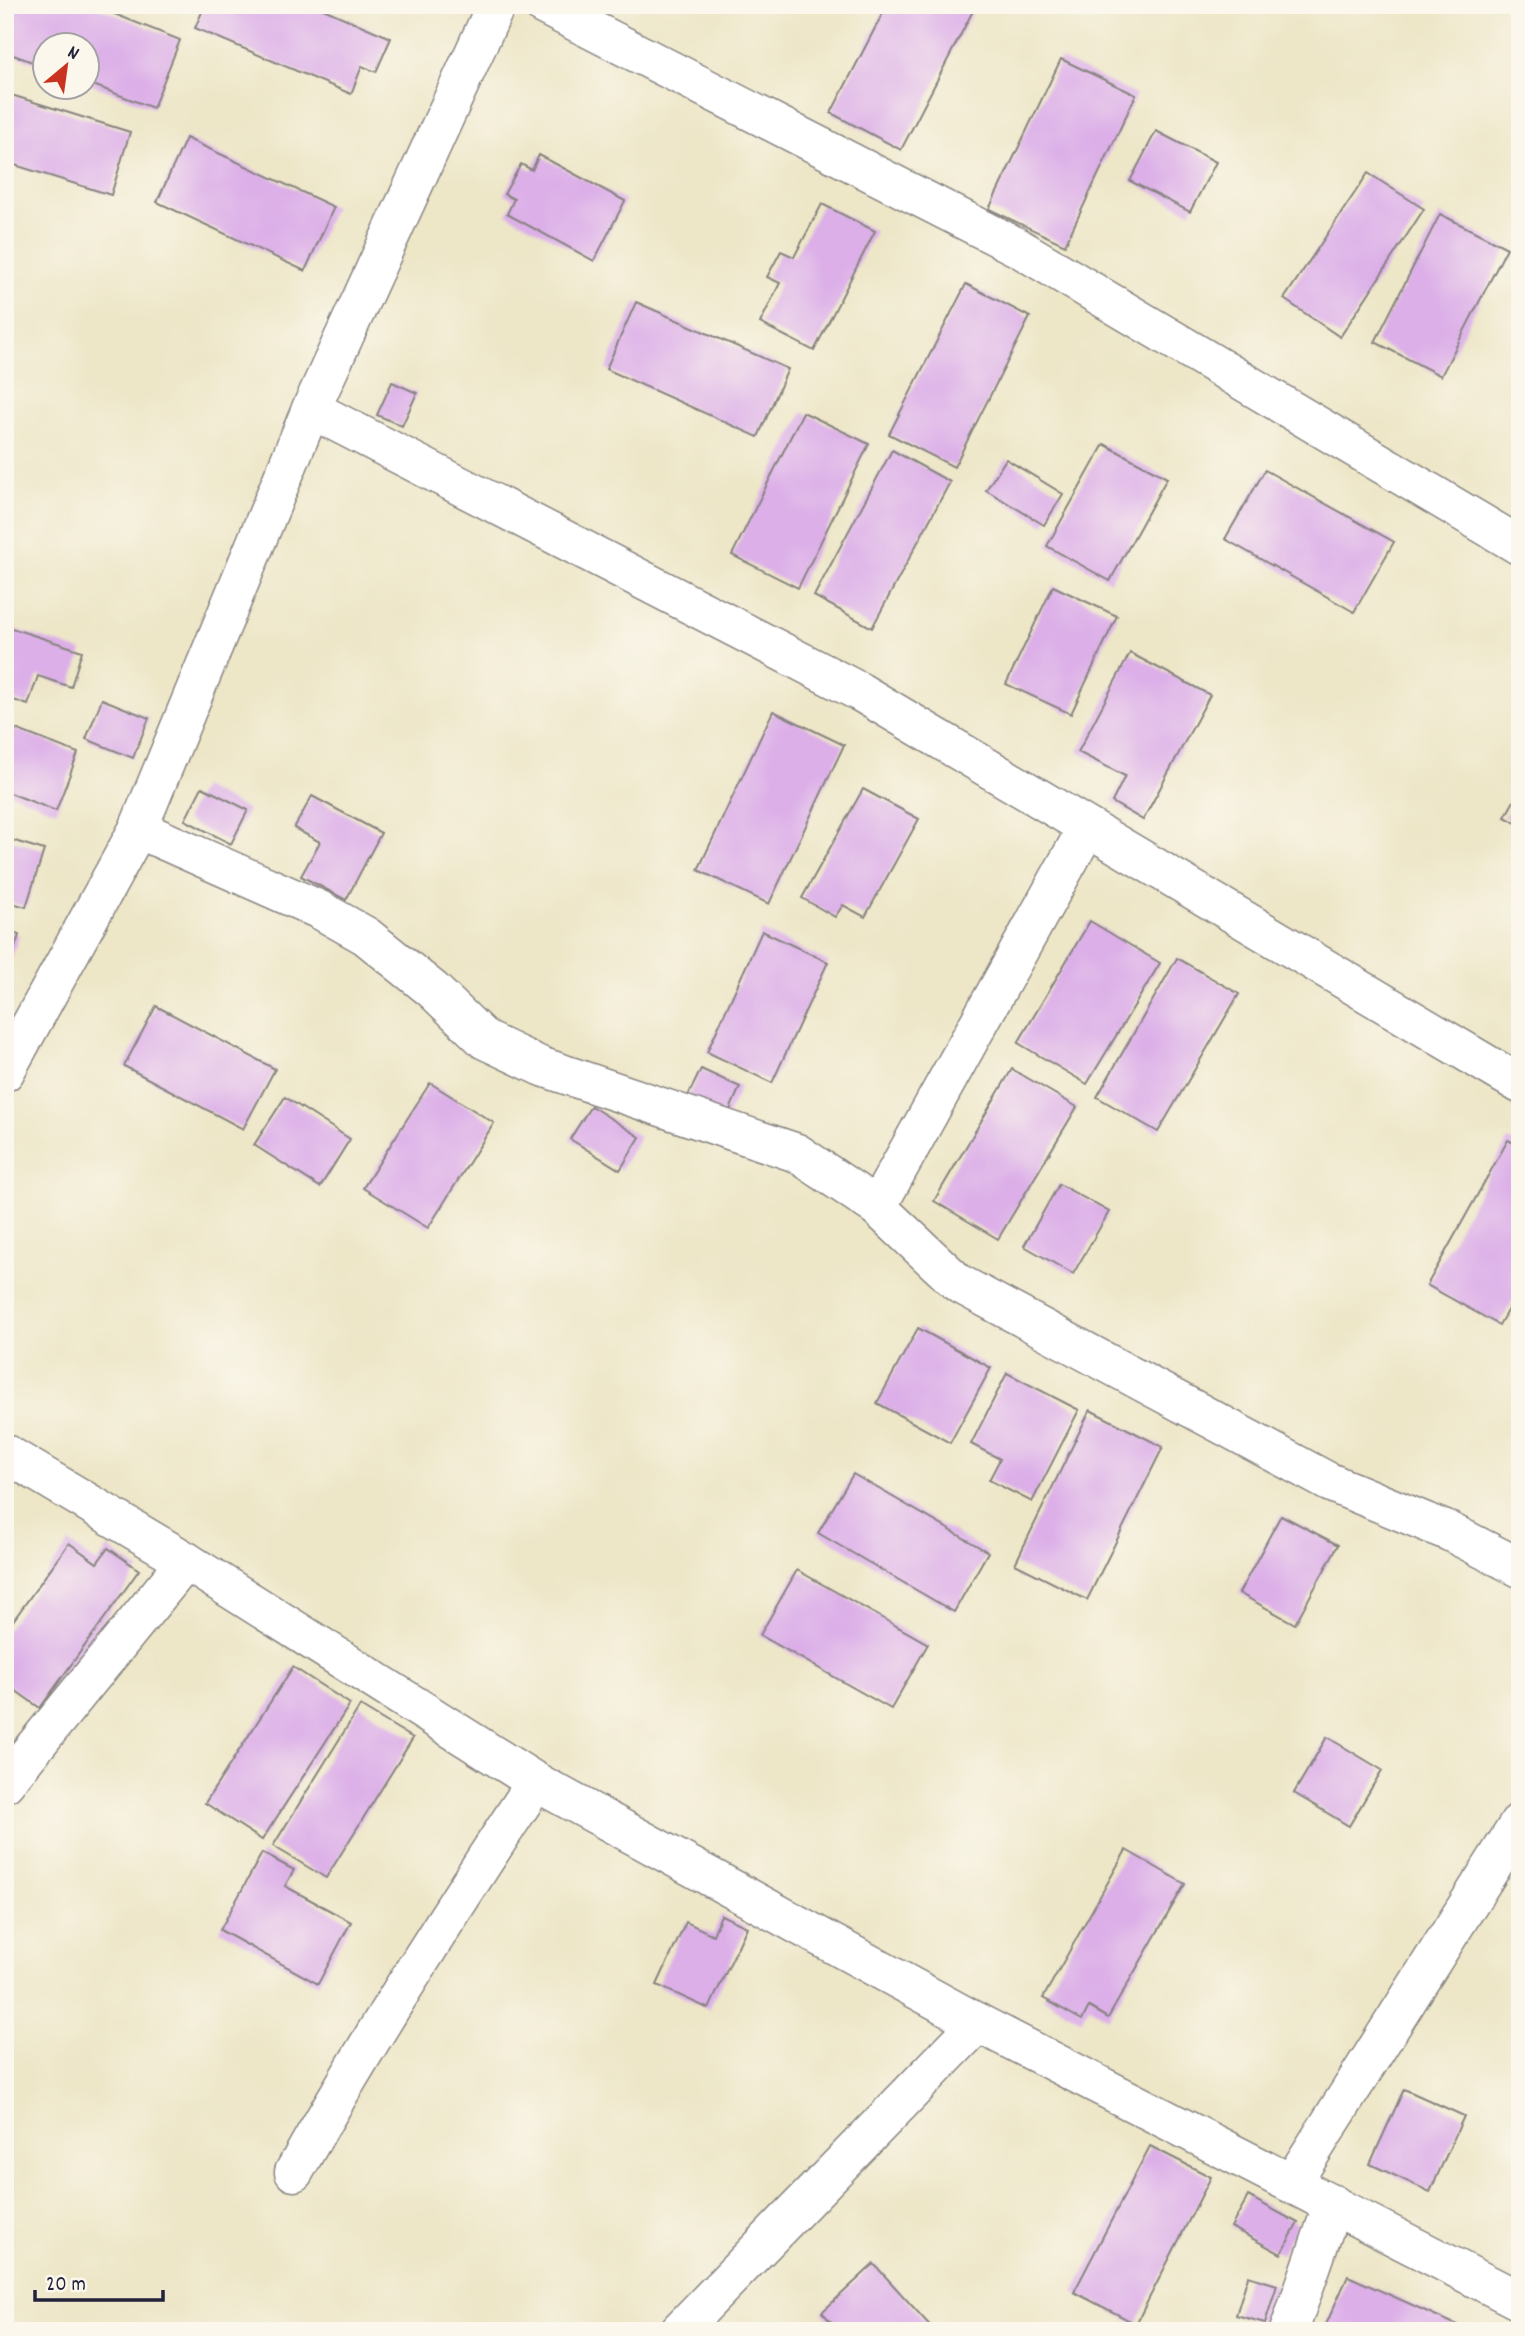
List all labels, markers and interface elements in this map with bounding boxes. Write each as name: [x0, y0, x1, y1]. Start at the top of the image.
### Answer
north arrow: [32, 32, 102, 102]
text: N: [62, 40, 83, 68]
scale bar: [35, 2259, 163, 2303]
text: 20 m: [46, 2271, 86, 2301]

